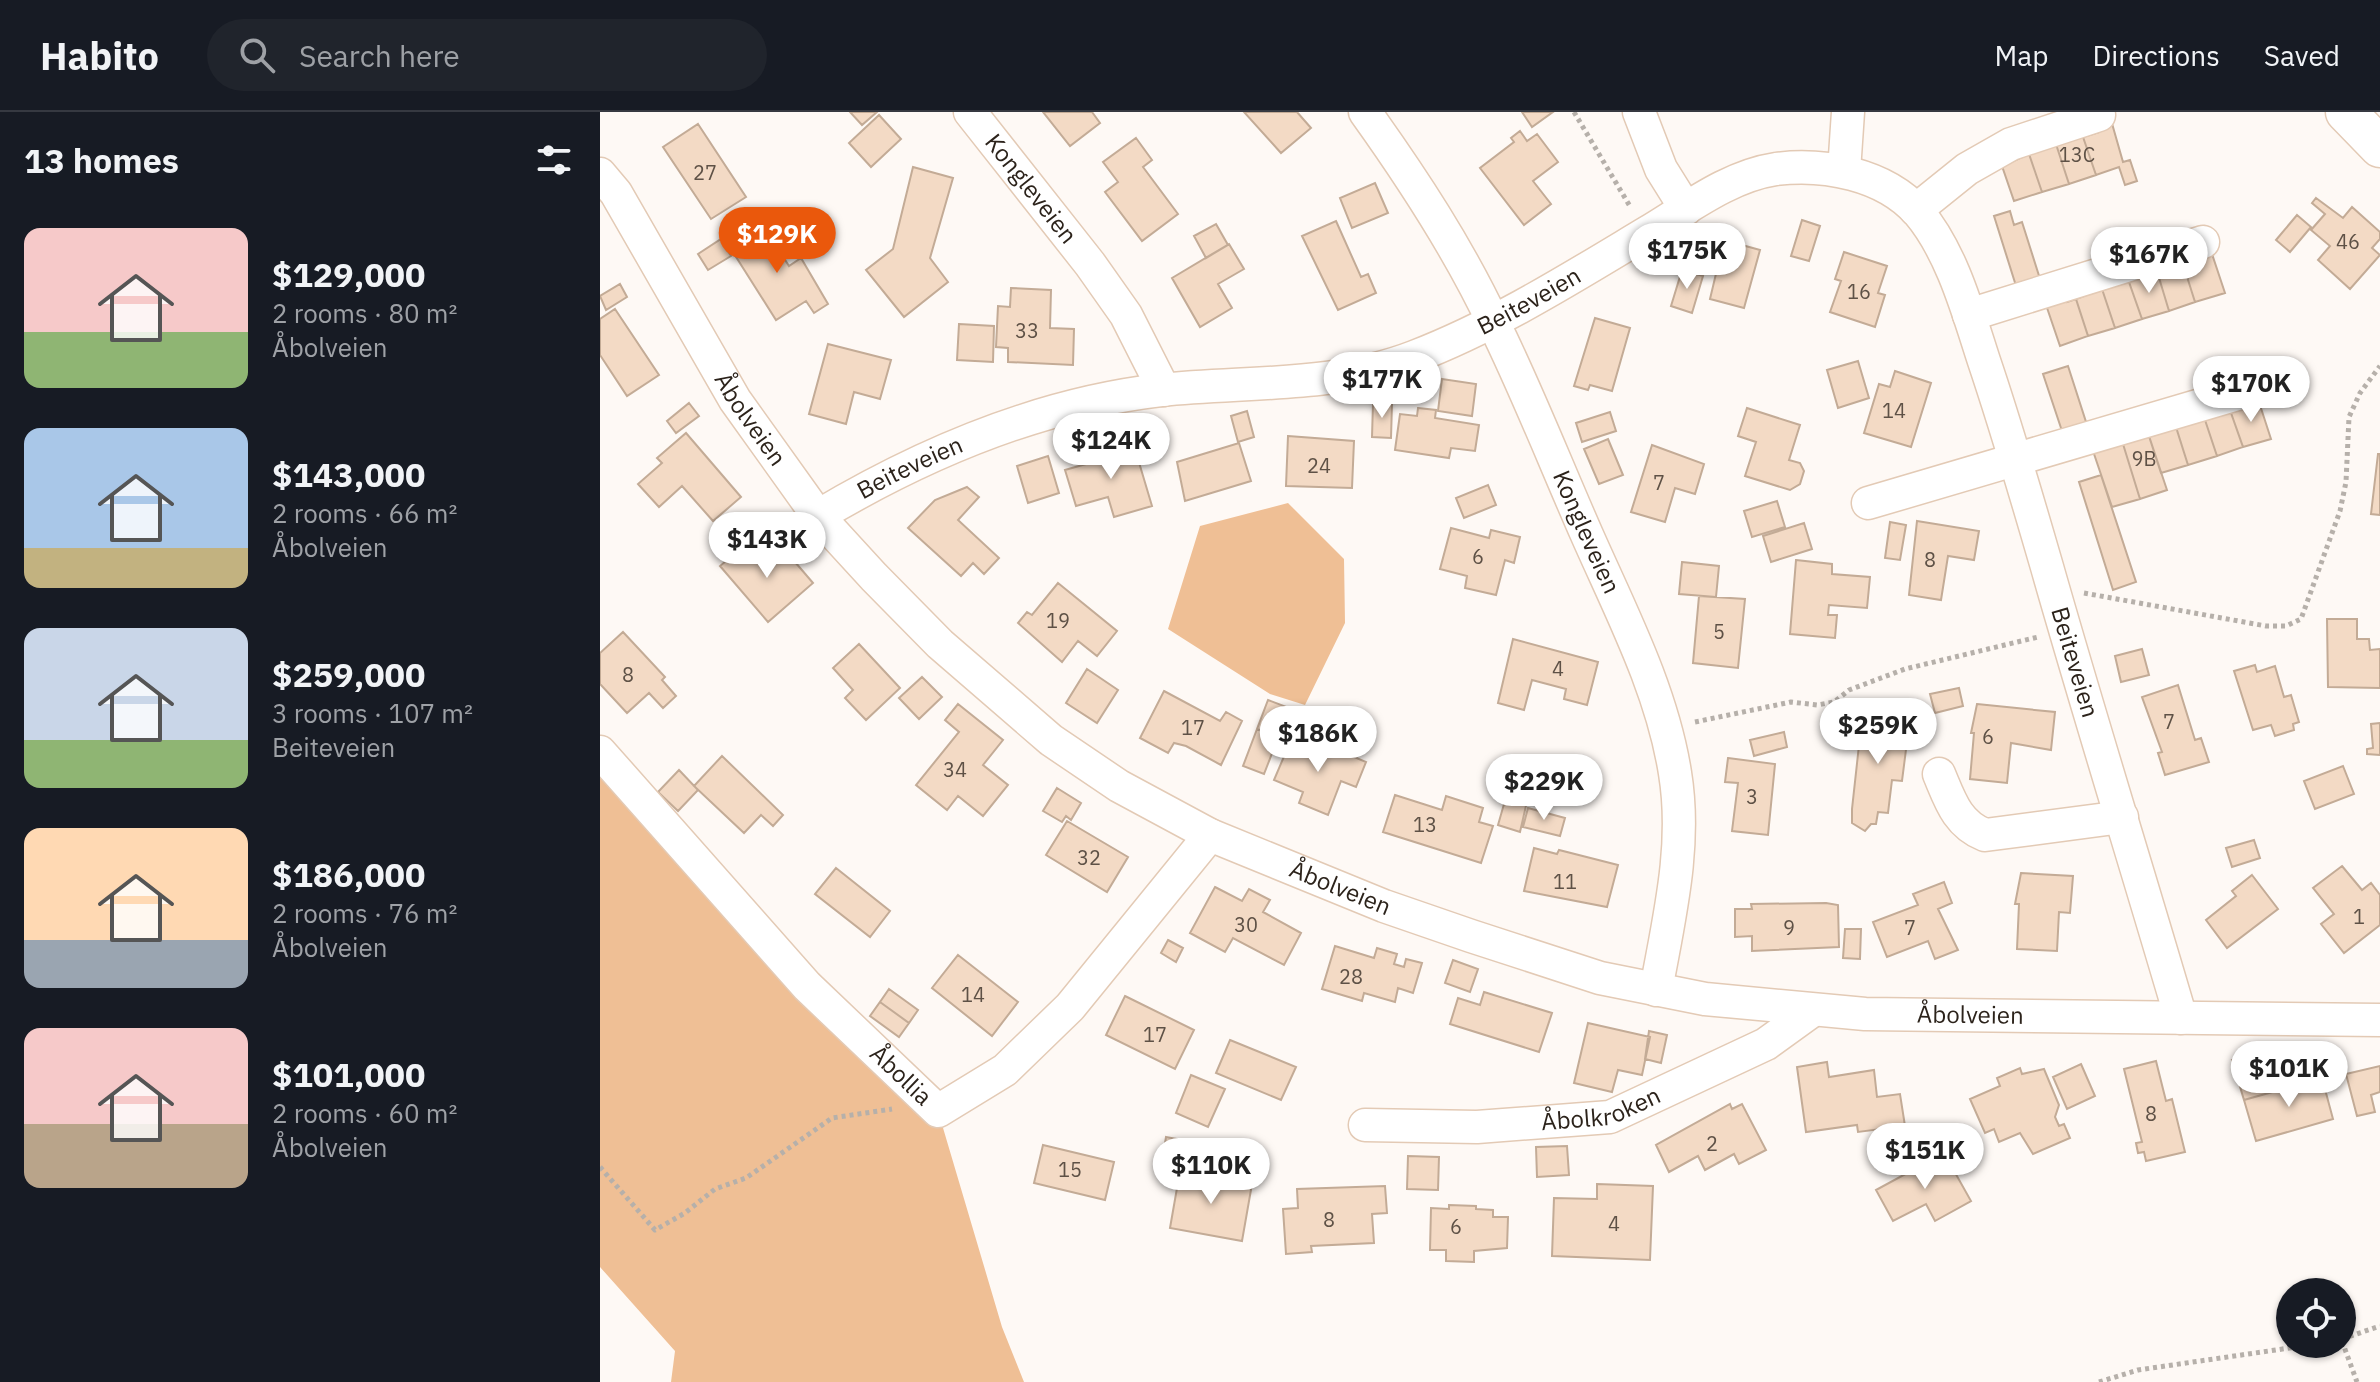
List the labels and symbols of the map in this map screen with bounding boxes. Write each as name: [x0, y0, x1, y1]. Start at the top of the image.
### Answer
street label: Kongleveien: [978, 127, 1085, 250]
house number: 13C: [2059, 141, 2095, 168]
house number: 27: [693, 159, 717, 186]
pin: $129K: [721, 207, 833, 275]
pin: $175K: [1631, 223, 1743, 291]
pin: $167K: [2093, 227, 2205, 295]
house number: 46: [2336, 228, 2360, 255]
street label: Beiteveien: [1471, 259, 1586, 342]
house number: 16: [1847, 278, 1871, 305]
house number: 33: [1015, 317, 1039, 344]
pin: $177K: [1326, 352, 1438, 420]
pin: $170K: [2195, 356, 2307, 424]
street label: Åbolveien: [708, 366, 794, 472]
house number: 14: [1882, 397, 1906, 424]
pin: $124K: [1055, 413, 1167, 481]
street label: Beiteveien: [851, 428, 967, 506]
house number: 9B: [2131, 445, 2157, 472]
house number: 24: [1307, 452, 1331, 479]
street label: Kongleveien: [1546, 465, 1628, 598]
house number: 7: [1653, 469, 1665, 496]
pin: $143K: [711, 512, 823, 580]
house number: 6: [1472, 543, 1484, 570]
house number: 8: [1924, 546, 1936, 573]
street label: Beiteveien: [2044, 603, 2107, 721]
house number: 19: [1046, 607, 1070, 634]
house number: 5: [1713, 618, 1725, 645]
house number: 4: [1552, 655, 1564, 682]
house number: 8: [622, 661, 634, 688]
pin: $259K: [1822, 698, 1934, 766]
pin: $186K: [1262, 706, 1374, 774]
house number: 7: [2163, 708, 2175, 735]
house number: 17: [1181, 714, 1205, 741]
house number: 6: [1982, 723, 1994, 750]
pin: $229K: [1488, 754, 1600, 822]
house number: 34: [943, 756, 967, 783]
house number: 3: [1746, 783, 1758, 810]
house number: 13: [1413, 811, 1437, 838]
house number: 32: [1077, 844, 1101, 871]
street label: Åbolveien: [1285, 852, 1396, 922]
house number: 11: [1553, 868, 1577, 895]
house number: 1: [2353, 903, 2365, 930]
house number: 30: [1234, 911, 1258, 938]
house number: 9: [1783, 914, 1795, 941]
house number: 7: [1904, 914, 1916, 941]
house number: 28: [1339, 963, 1363, 990]
house number: 14: [961, 981, 985, 1008]
street label: Åbolveien: [1917, 998, 2024, 1031]
house number: 17: [1143, 1021, 1167, 1048]
street label: Åbollia: [863, 1037, 940, 1112]
pin: $101K: [2233, 1041, 2345, 1109]
street label: Åbolkroken: [1540, 1079, 1665, 1137]
house number: 8: [2145, 1100, 2157, 1127]
pin: $151K: [1869, 1123, 1981, 1191]
house number: 2: [1706, 1130, 1718, 1157]
pin: $110K: [1155, 1138, 1267, 1206]
house number: 15: [1058, 1156, 1082, 1183]
house number: 8: [1323, 1206, 1335, 1233]
house number: 4: [1608, 1210, 1620, 1237]
house number: 6: [1450, 1213, 1462, 1240]

